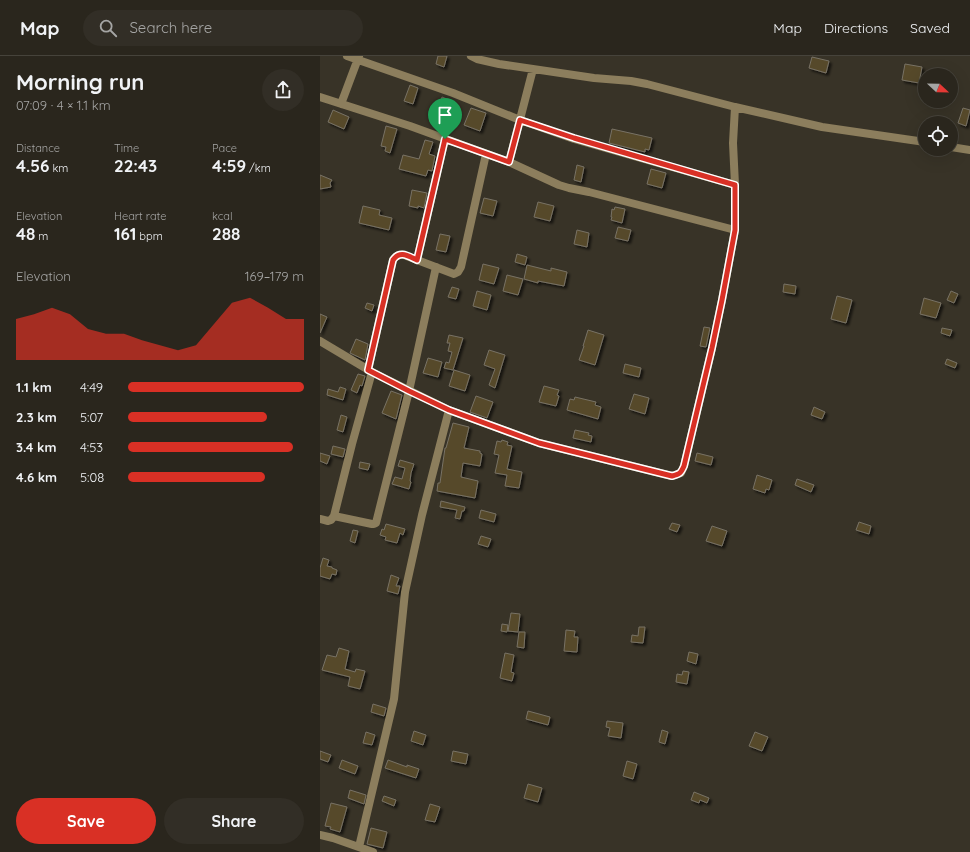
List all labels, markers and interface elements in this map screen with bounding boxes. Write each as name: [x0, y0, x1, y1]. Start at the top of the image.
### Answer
search box: [83, 10, 363, 46]
text: Map: [20, 16, 59, 40]
icon: search: [97, 17, 119, 39]
text: Search here: [129, 18, 212, 37]
text: Map: [773, 19, 802, 37]
text: Directions: [824, 19, 888, 37]
text: Saved: [910, 19, 950, 37]
text: Morning run: [16, 68, 144, 96]
north arrow: [918, 68, 958, 108]
map controls: [918, 68, 958, 156]
button: share: [262, 69, 304, 111]
text: 07:09 · 4 × 1.1 km: [16, 97, 111, 113]
pin: [428, 98, 462, 139]
icon: arrive: [434, 104, 456, 126]
button: locate: [918, 116, 958, 156]
text: Distance: [16, 141, 60, 155]
text: Time: [114, 141, 139, 155]
text: Pace: [212, 141, 237, 155]
text: 4.56: [16, 155, 49, 176]
text: 22:43: [114, 155, 157, 176]
text: 4:59: [212, 155, 246, 176]
text: km: [49, 161, 68, 175]
text: /km: [246, 161, 271, 175]
text: Elevation: [16, 209, 62, 223]
text: Heart rate: [114, 209, 166, 223]
text: kcal: [212, 209, 233, 223]
text: 48: [16, 223, 35, 244]
text: 161: [114, 223, 136, 244]
text: 288: [212, 223, 240, 244]
text: m: [35, 229, 48, 243]
text: bpm: [136, 229, 163, 243]
text: Elevation: [16, 268, 71, 284]
text: 169–179 m: [245, 268, 304, 284]
text: 1.1 km: [16, 379, 52, 395]
text: 4:49: [80, 379, 103, 395]
text: 2.3 km: [16, 409, 57, 425]
text: 5:07: [80, 409, 103, 425]
text: 3.4 km: [16, 439, 57, 455]
text: 4:53: [80, 439, 103, 455]
text: 4.6 km: [16, 469, 57, 485]
text: 5:08: [80, 469, 104, 485]
button: Save: [16, 798, 156, 844]
button: Share: [164, 798, 304, 844]

